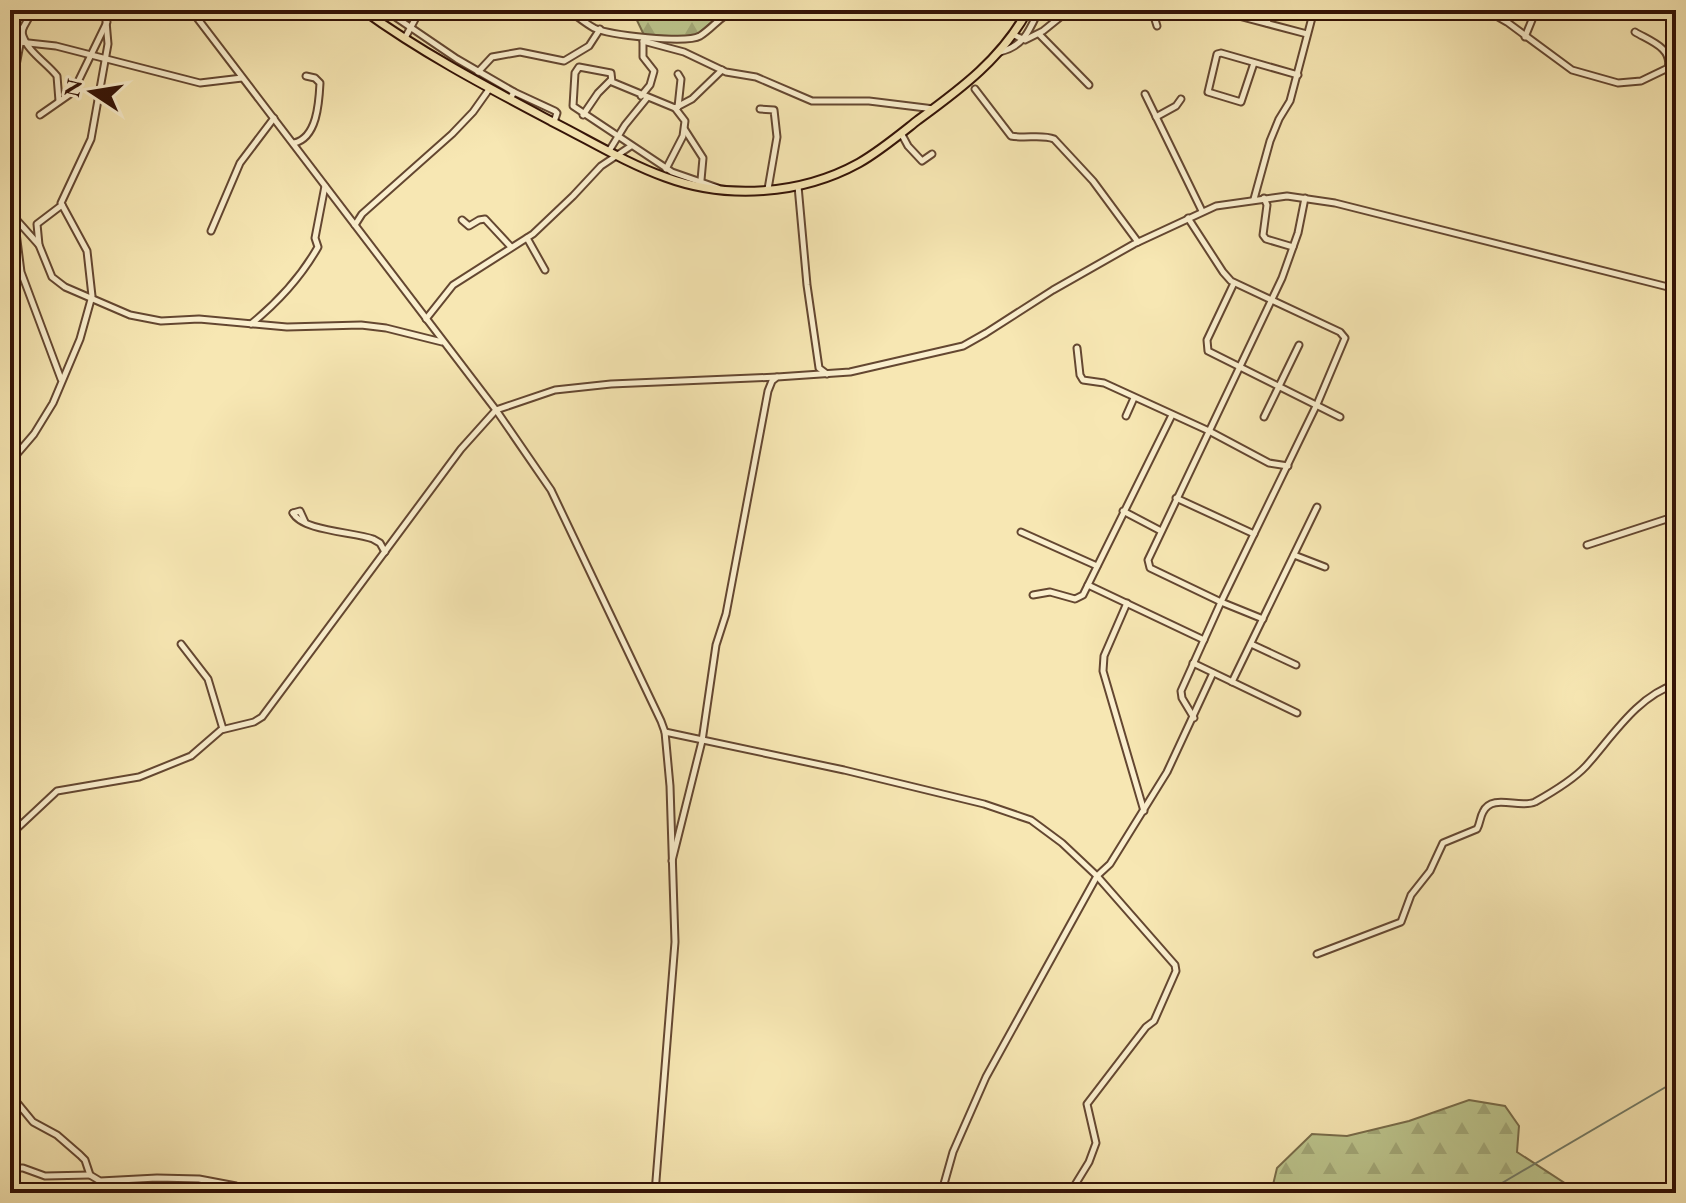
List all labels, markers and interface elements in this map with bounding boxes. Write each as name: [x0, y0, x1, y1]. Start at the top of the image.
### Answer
north arrow: [52, 52, 132, 132]
text: N: [57, 76, 89, 100]

